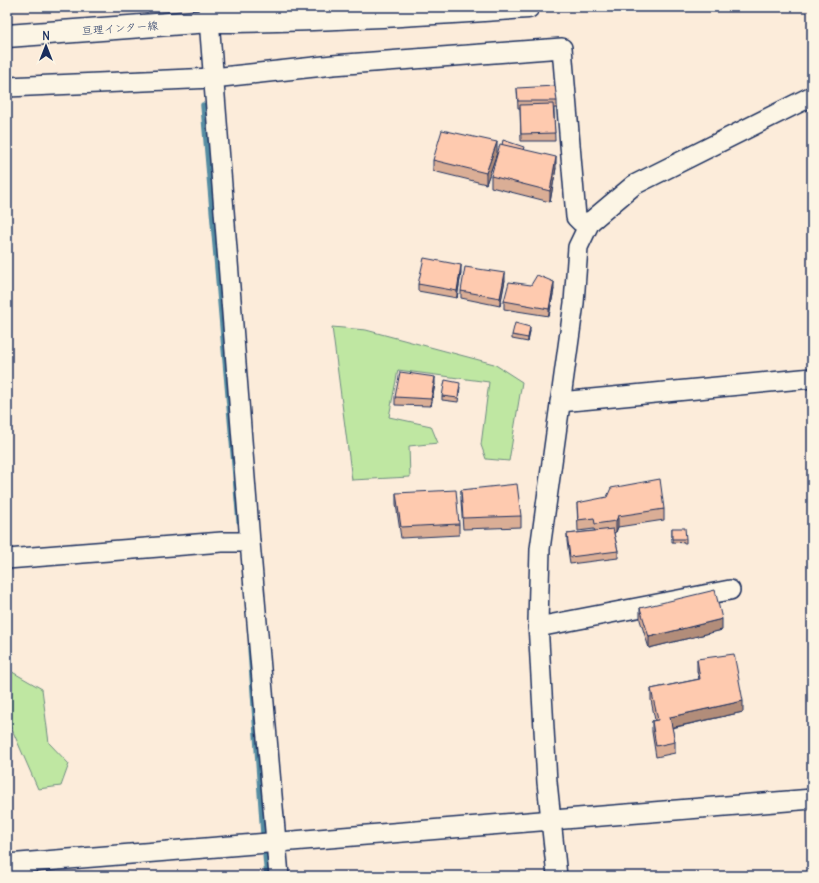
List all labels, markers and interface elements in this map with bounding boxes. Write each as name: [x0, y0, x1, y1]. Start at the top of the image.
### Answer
street label: 亘理インター線: [81, 18, 159, 38]
north arrow: [26, 26, 66, 66]
text: N: [42, 29, 50, 43]

